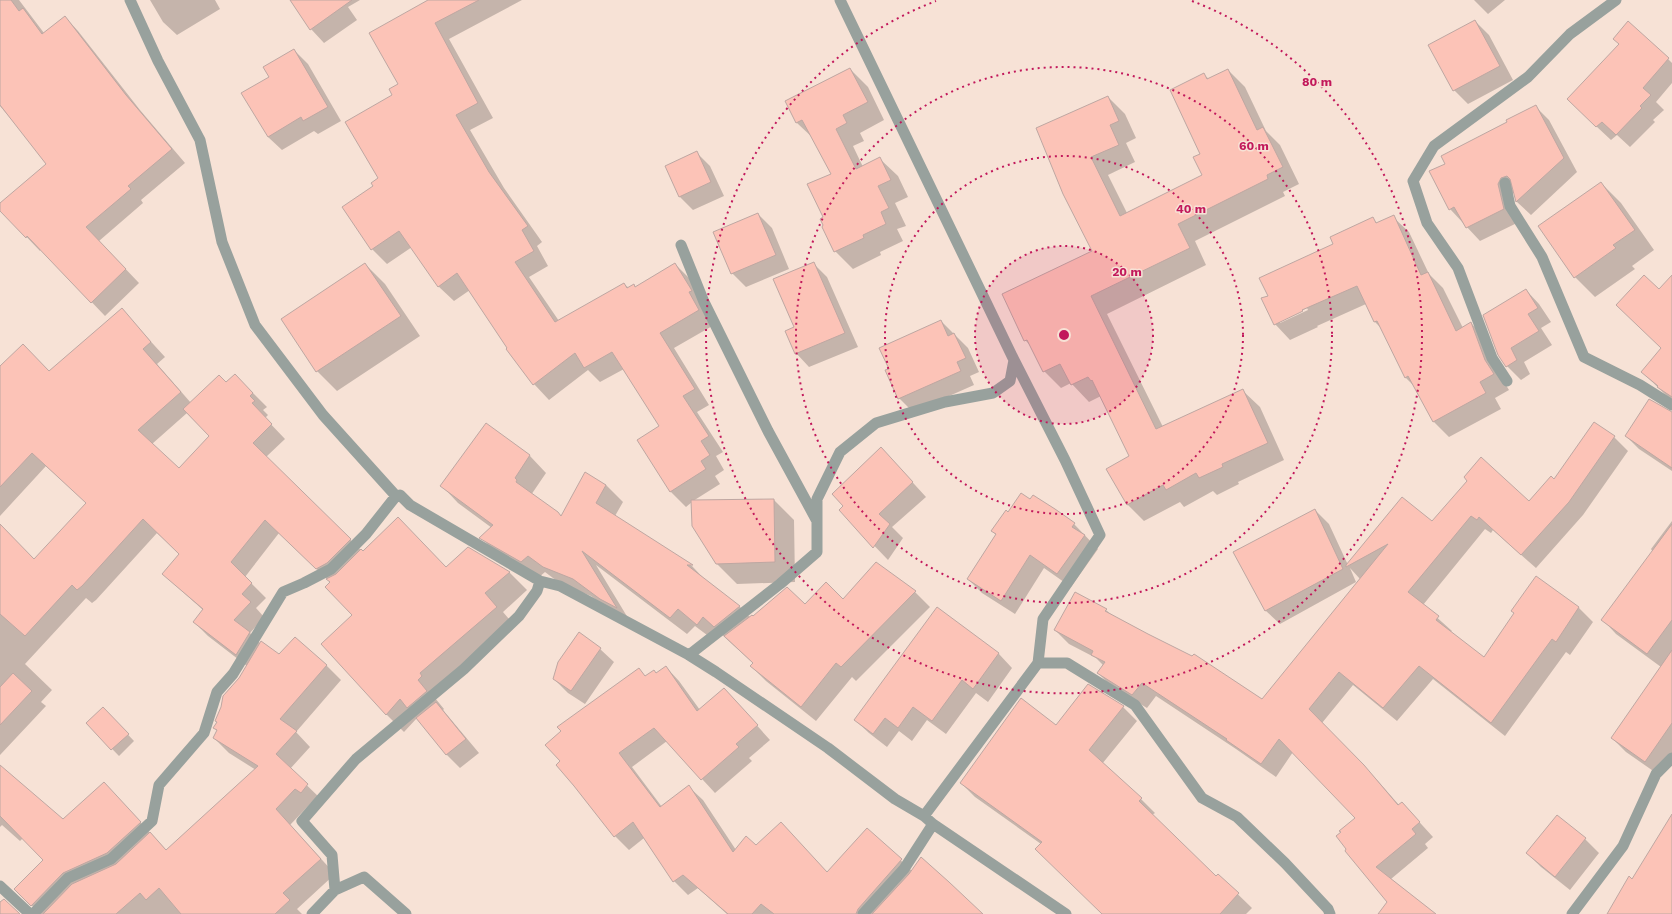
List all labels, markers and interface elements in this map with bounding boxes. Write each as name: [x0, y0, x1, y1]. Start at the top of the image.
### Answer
text: 80 m: [1302, 75, 1332, 89]
text: 60 m: [1239, 139, 1269, 153]
text: 40 m: [1176, 202, 1206, 216]
text: 20 m: [1112, 265, 1142, 279]
centre of rings: [1057, 328, 1071, 342]

